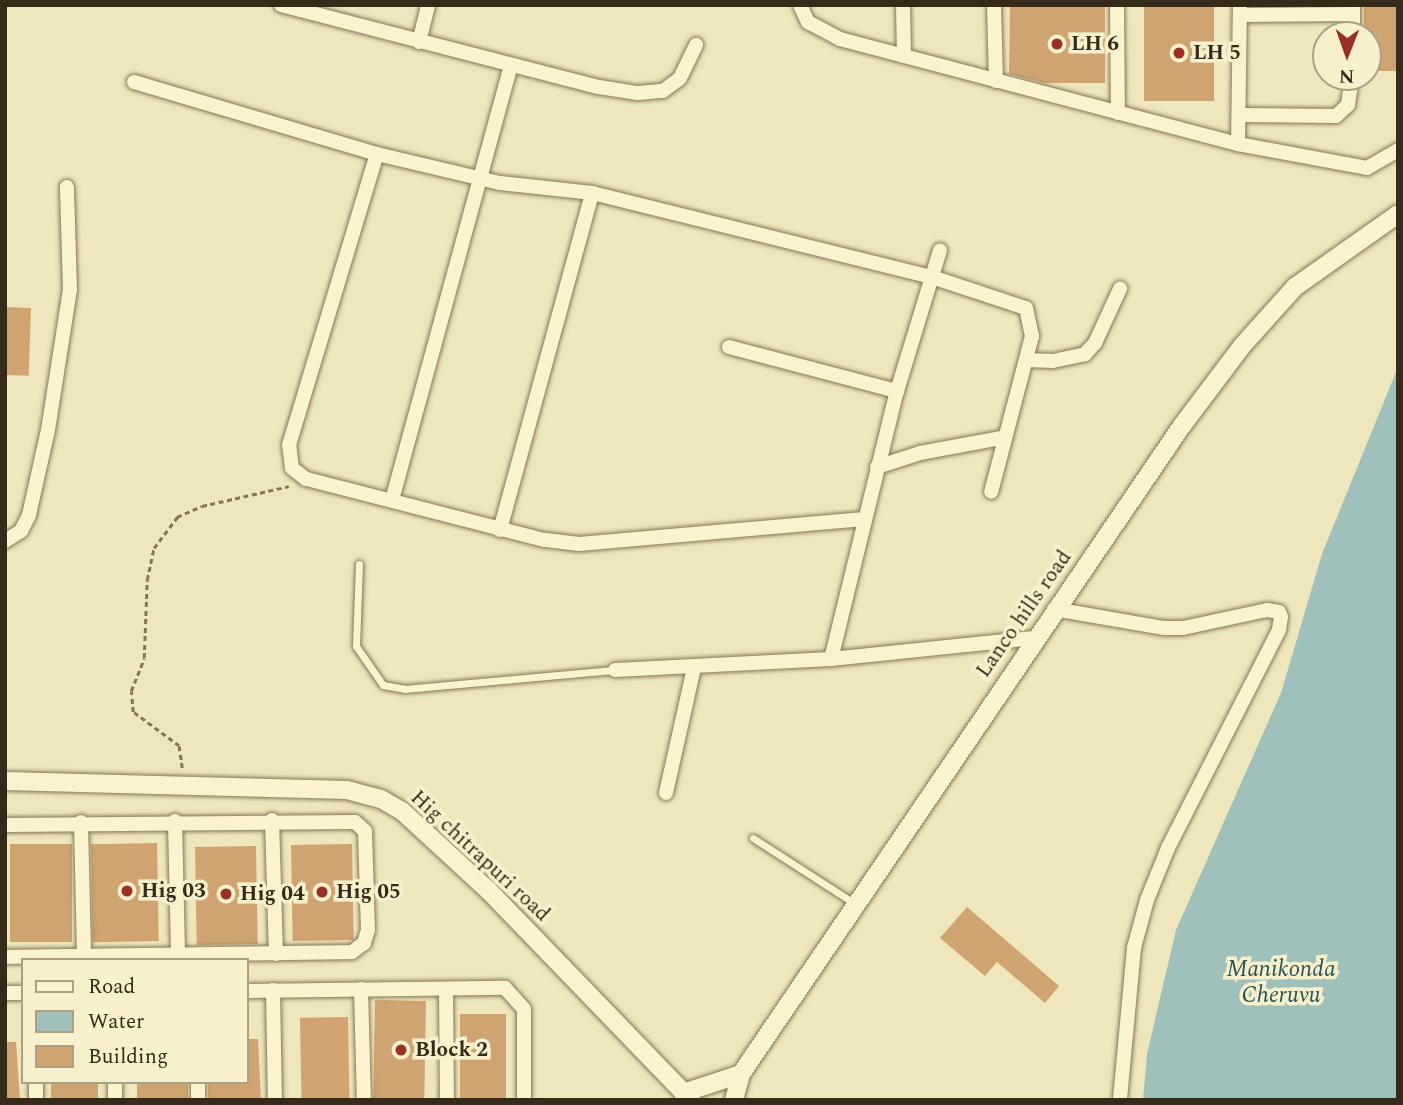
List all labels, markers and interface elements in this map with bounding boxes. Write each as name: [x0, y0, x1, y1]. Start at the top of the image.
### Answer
north arrow: [1312, 21, 1382, 91]
place label: LH 6: [1071, 31, 1119, 57]
marker: LH 6: [1049, 36, 1065, 52]
place label: LH 5: [1193, 40, 1241, 66]
marker: LH 5: [1171, 45, 1187, 61]
text: N: [1339, 61, 1355, 90]
street label: Lanco hills road: [971, 546, 1077, 682]
street label: Hig chitrapuri road: [405, 785, 555, 927]
place label: Hig 03: [141, 878, 206, 904]
place label: Hig 05: [336, 879, 401, 905]
place label: Hig 04: [240, 881, 305, 907]
marker: Hig 03: [119, 883, 135, 899]
marker: Hig 05: [314, 884, 330, 900]
marker: Hig 04: [218, 886, 234, 902]
water label: Manikonda Cheruvu: [1226, 956, 1336, 1010]
legend: [21, 958, 248, 1084]
text: Road: [88, 971, 135, 1003]
text: Water: [88, 1006, 144, 1038]
place label: Block 2: [415, 1037, 488, 1063]
text: Building: [88, 1041, 168, 1073]
marker: Block 2: [393, 1042, 409, 1058]

